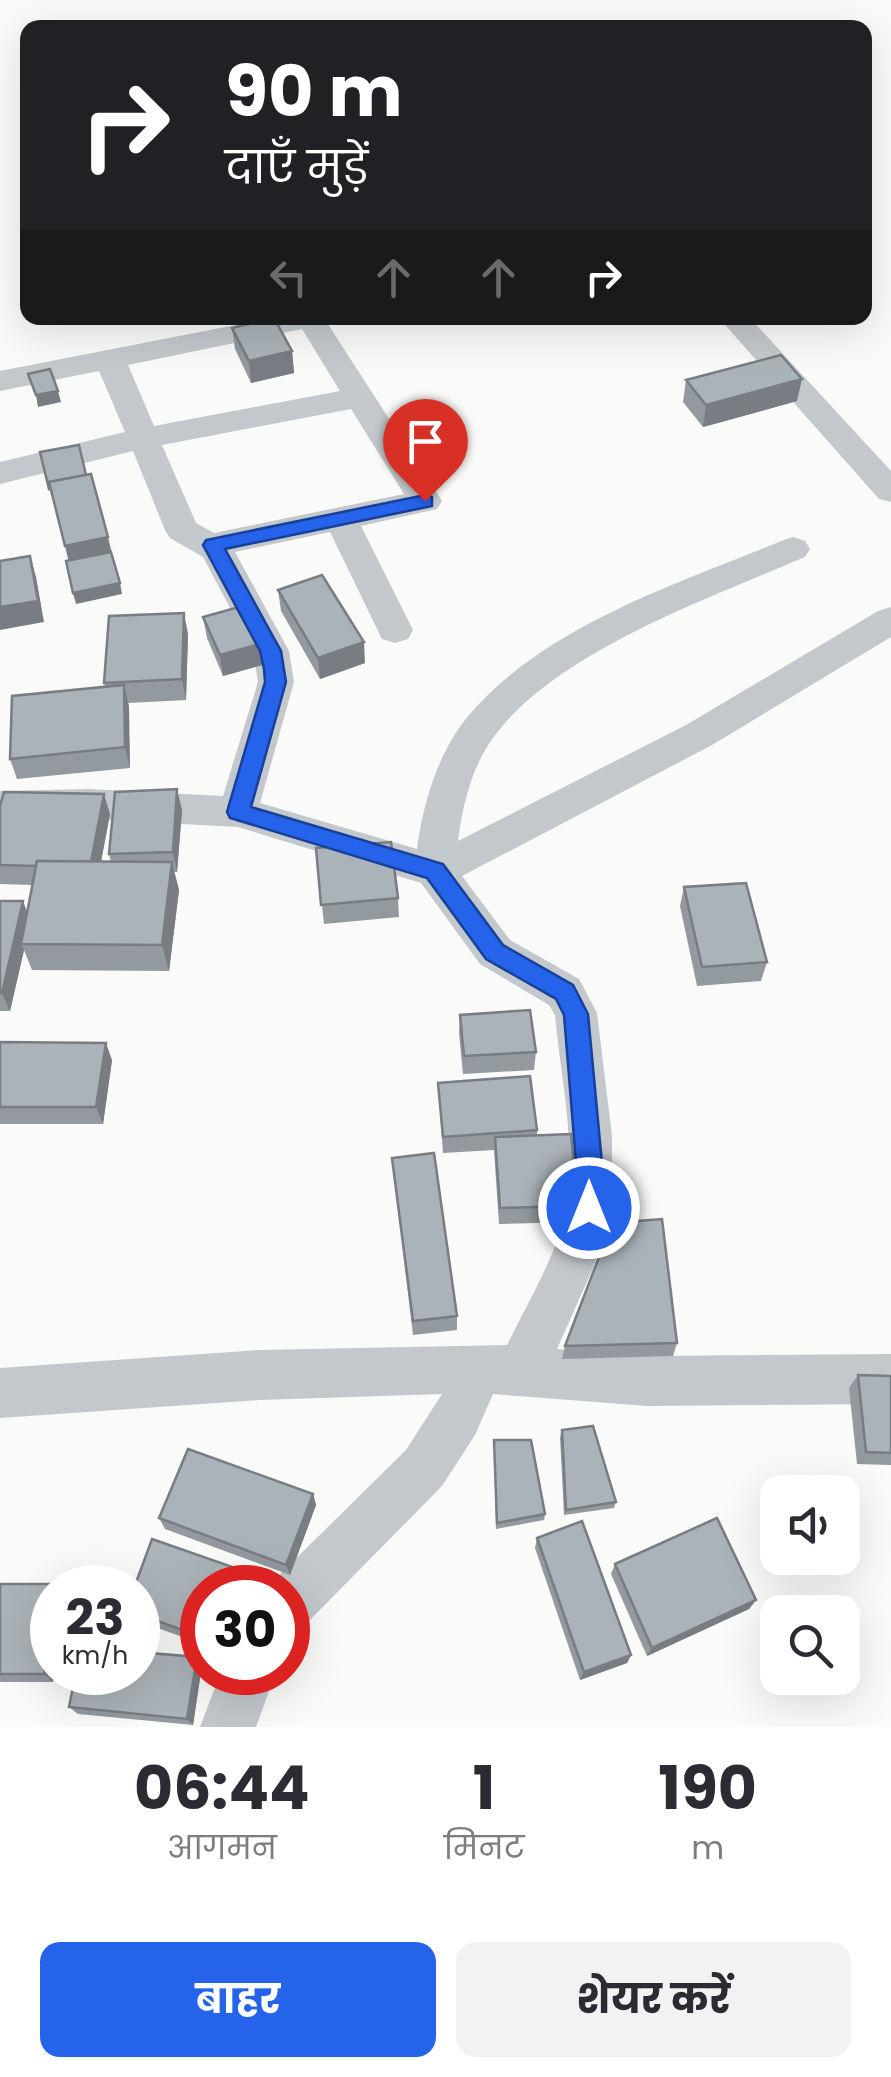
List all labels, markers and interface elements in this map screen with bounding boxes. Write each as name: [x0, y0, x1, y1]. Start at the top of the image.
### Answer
text: 90 m: [225, 42, 403, 141]
icon: right: [60, 60, 190, 190]
text: दाएँ मुड़ें: [225, 136, 368, 199]
icon: left: [261, 250, 316, 305]
icon: ahead: [366, 250, 421, 305]
icon: ahead: [471, 250, 526, 305]
icon: right: [576, 250, 631, 305]
pin: [383, 399, 468, 502]
icon: arrive: [398, 414, 453, 469]
position arrow: [537, 1156, 641, 1260]
map controls: [760, 1475, 860, 1695]
button: sound: [760, 1475, 860, 1575]
speed limit sign: 30: [180, 1565, 310, 1695]
text: 23: [66, 1582, 124, 1653]
button: search: [760, 1595, 860, 1695]
text: km/h: [62, 1638, 128, 1673]
text: 06:44: [134, 1746, 310, 1830]
text: 1: [473, 1746, 495, 1830]
text: 190: [658, 1746, 757, 1830]
text: आगमन: [167, 1825, 277, 1870]
text: मिनट: [444, 1825, 524, 1870]
text: m: [691, 1825, 724, 1870]
button: बाहर: [40, 1942, 436, 2057]
button: शेयर करें: [456, 1942, 851, 2057]

